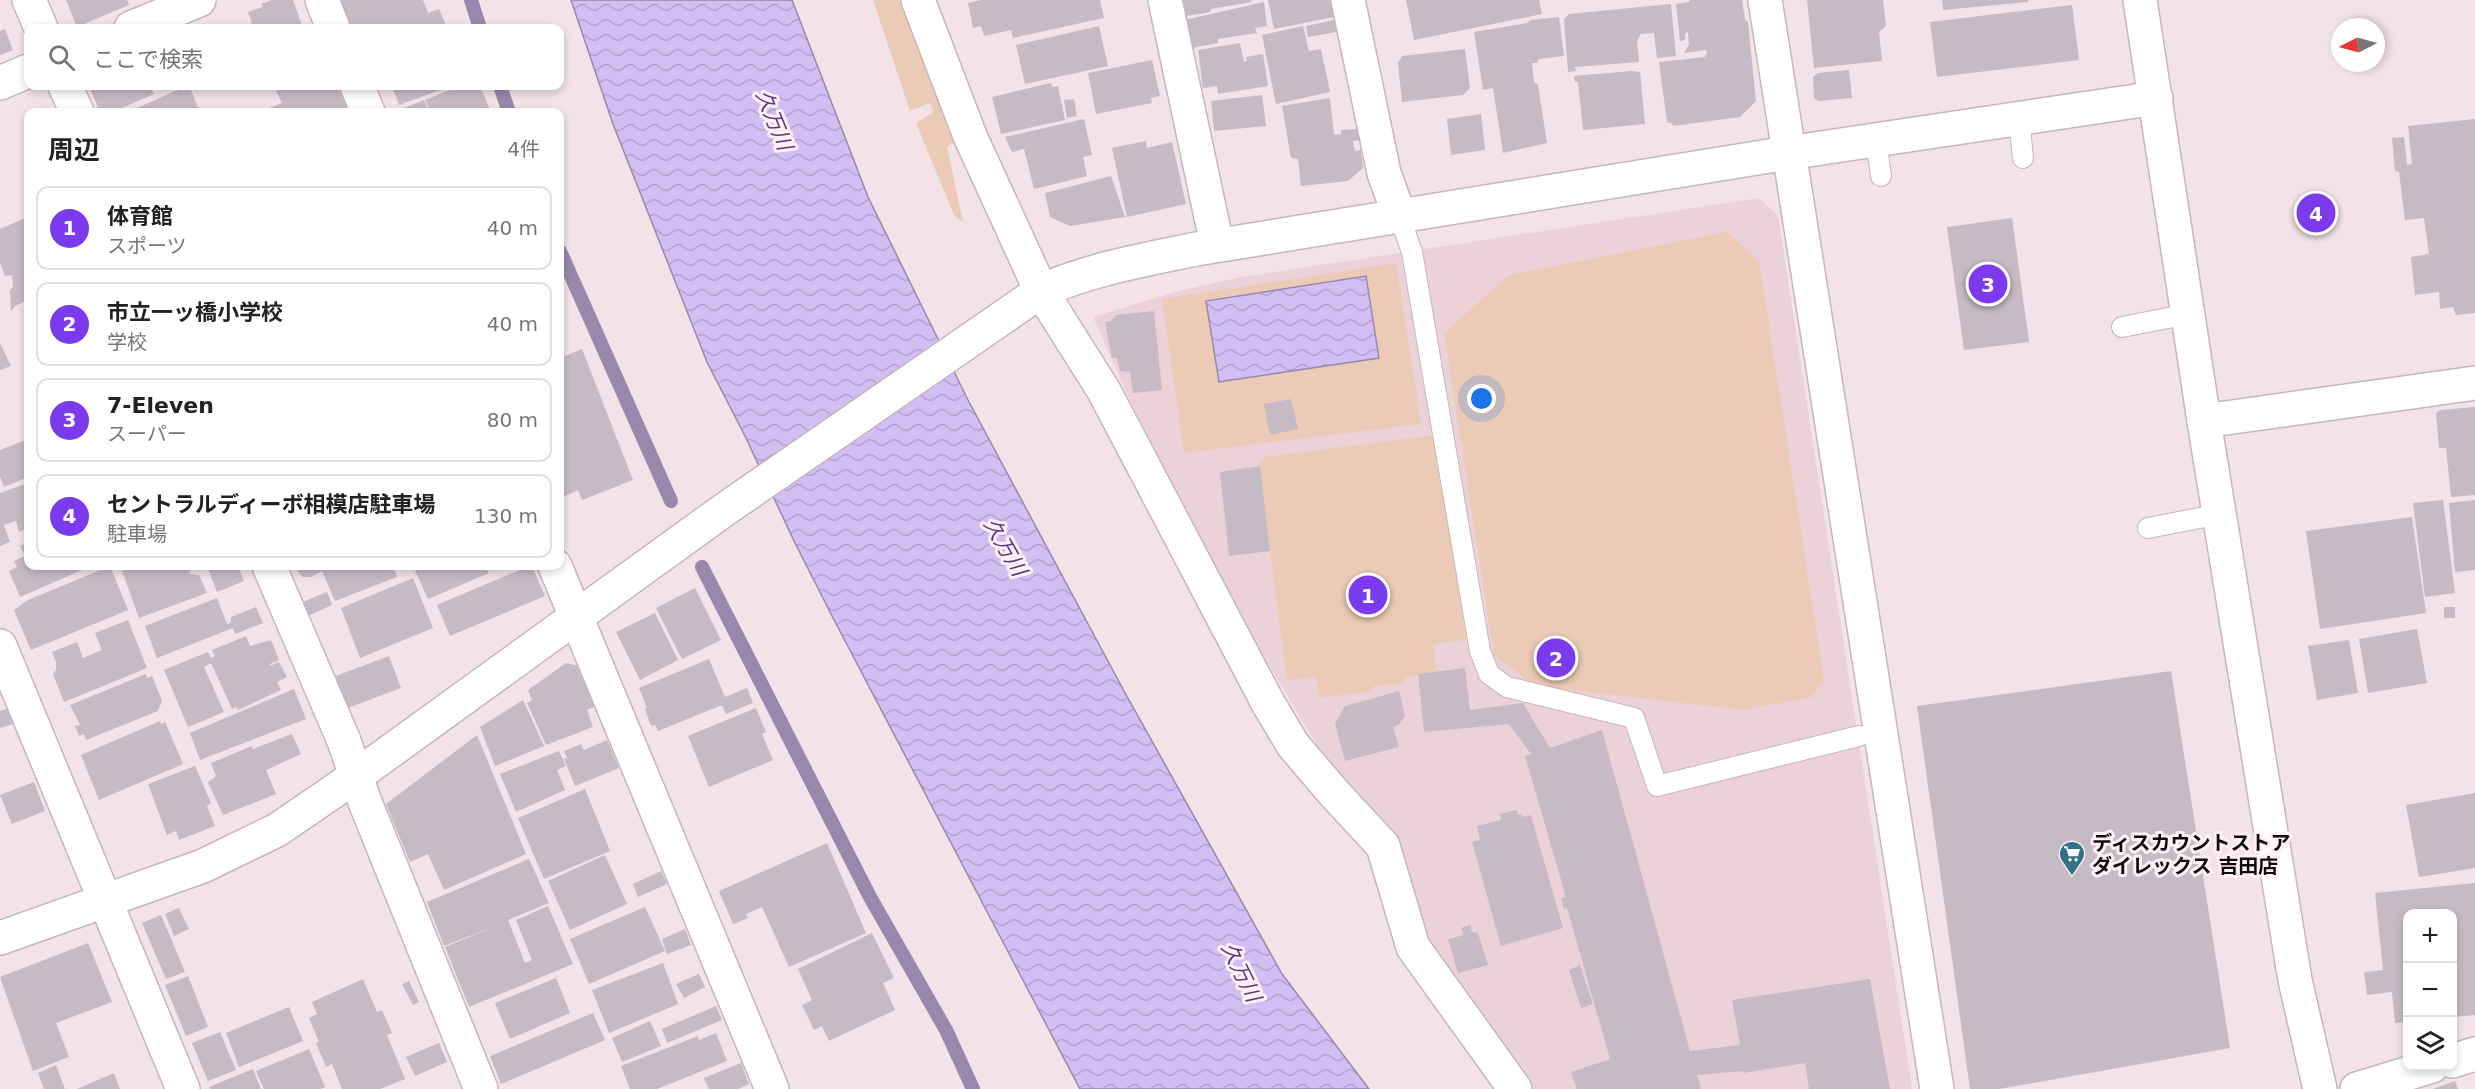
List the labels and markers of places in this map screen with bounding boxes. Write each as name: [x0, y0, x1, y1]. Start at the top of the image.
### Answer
pin: 4: [2296, 190, 2336, 236]
pin: 3: [1968, 262, 2008, 306]
pin: 1: [1348, 572, 1388, 618]
pin: 2: [1536, 636, 1576, 680]
place label: ディスカウントストア ダイレックス 吉田店: [2092, 831, 2291, 878]
supermarket icon: ディスカウントストア ダイレックス 吉田店: [2057, 839, 2087, 877]

